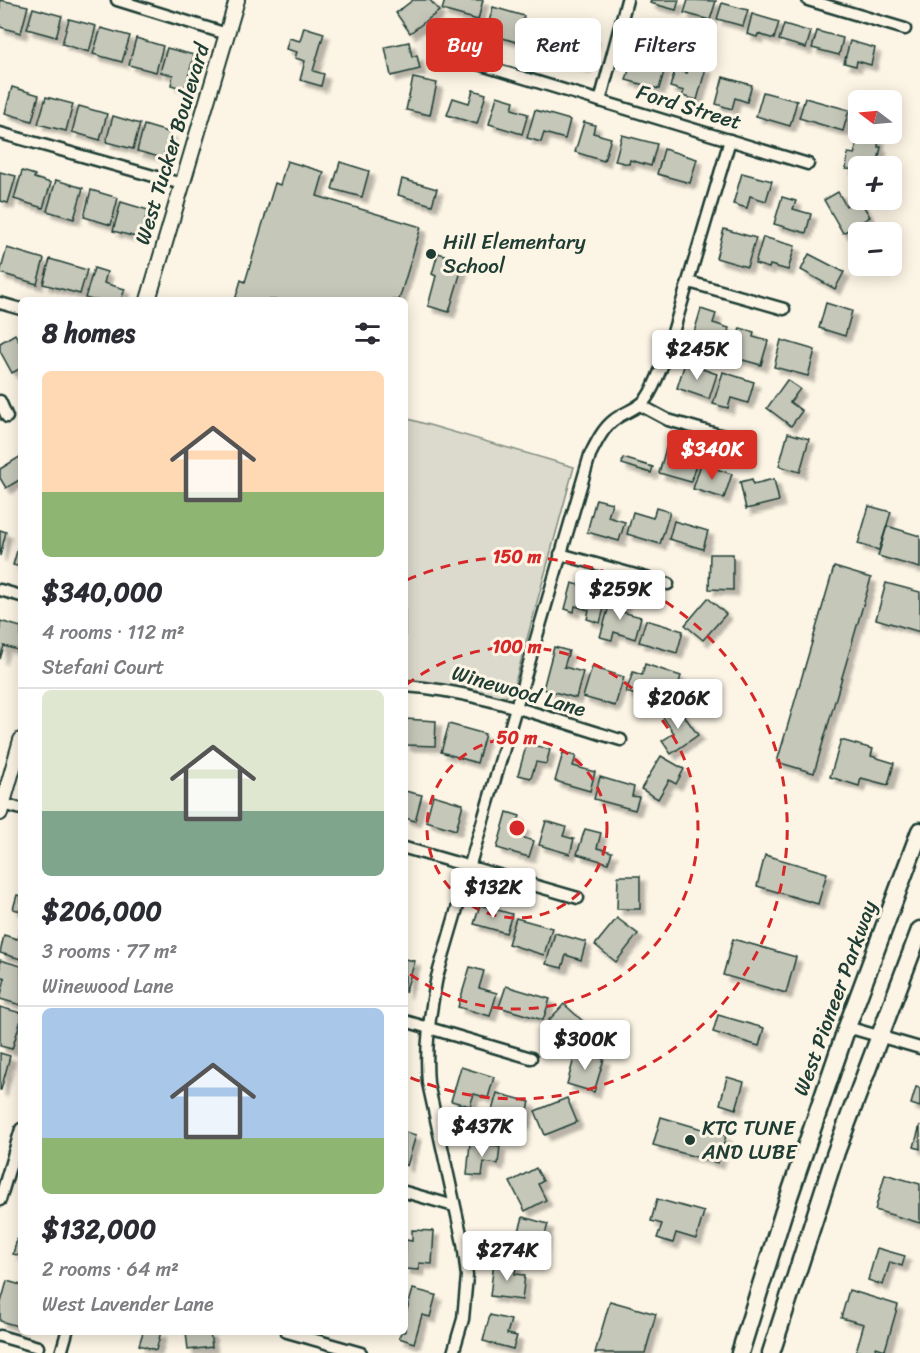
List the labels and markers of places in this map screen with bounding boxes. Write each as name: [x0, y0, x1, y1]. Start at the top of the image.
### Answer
place label: Hill Elementary School: [443, 223, 586, 285]
marker: Hill Elementary School: [424, 247, 438, 261]
pin: $245K: [655, 330, 739, 381]
pin: $340K: [670, 430, 754, 481]
pin: $259K: [578, 570, 662, 621]
pin: $206K: [636, 679, 720, 730]
centre of rings: [507, 818, 527, 838]
pin: $132K: [451, 868, 535, 919]
pin: $300K: [543, 1020, 627, 1071]
pin: $437K: [440, 1107, 524, 1158]
place label: KTC TUNE AND LUBE: [701, 1109, 798, 1171]
marker: KTC TUNE AND LUBE: [683, 1133, 697, 1147]
pin: $274K: [465, 1231, 549, 1282]

